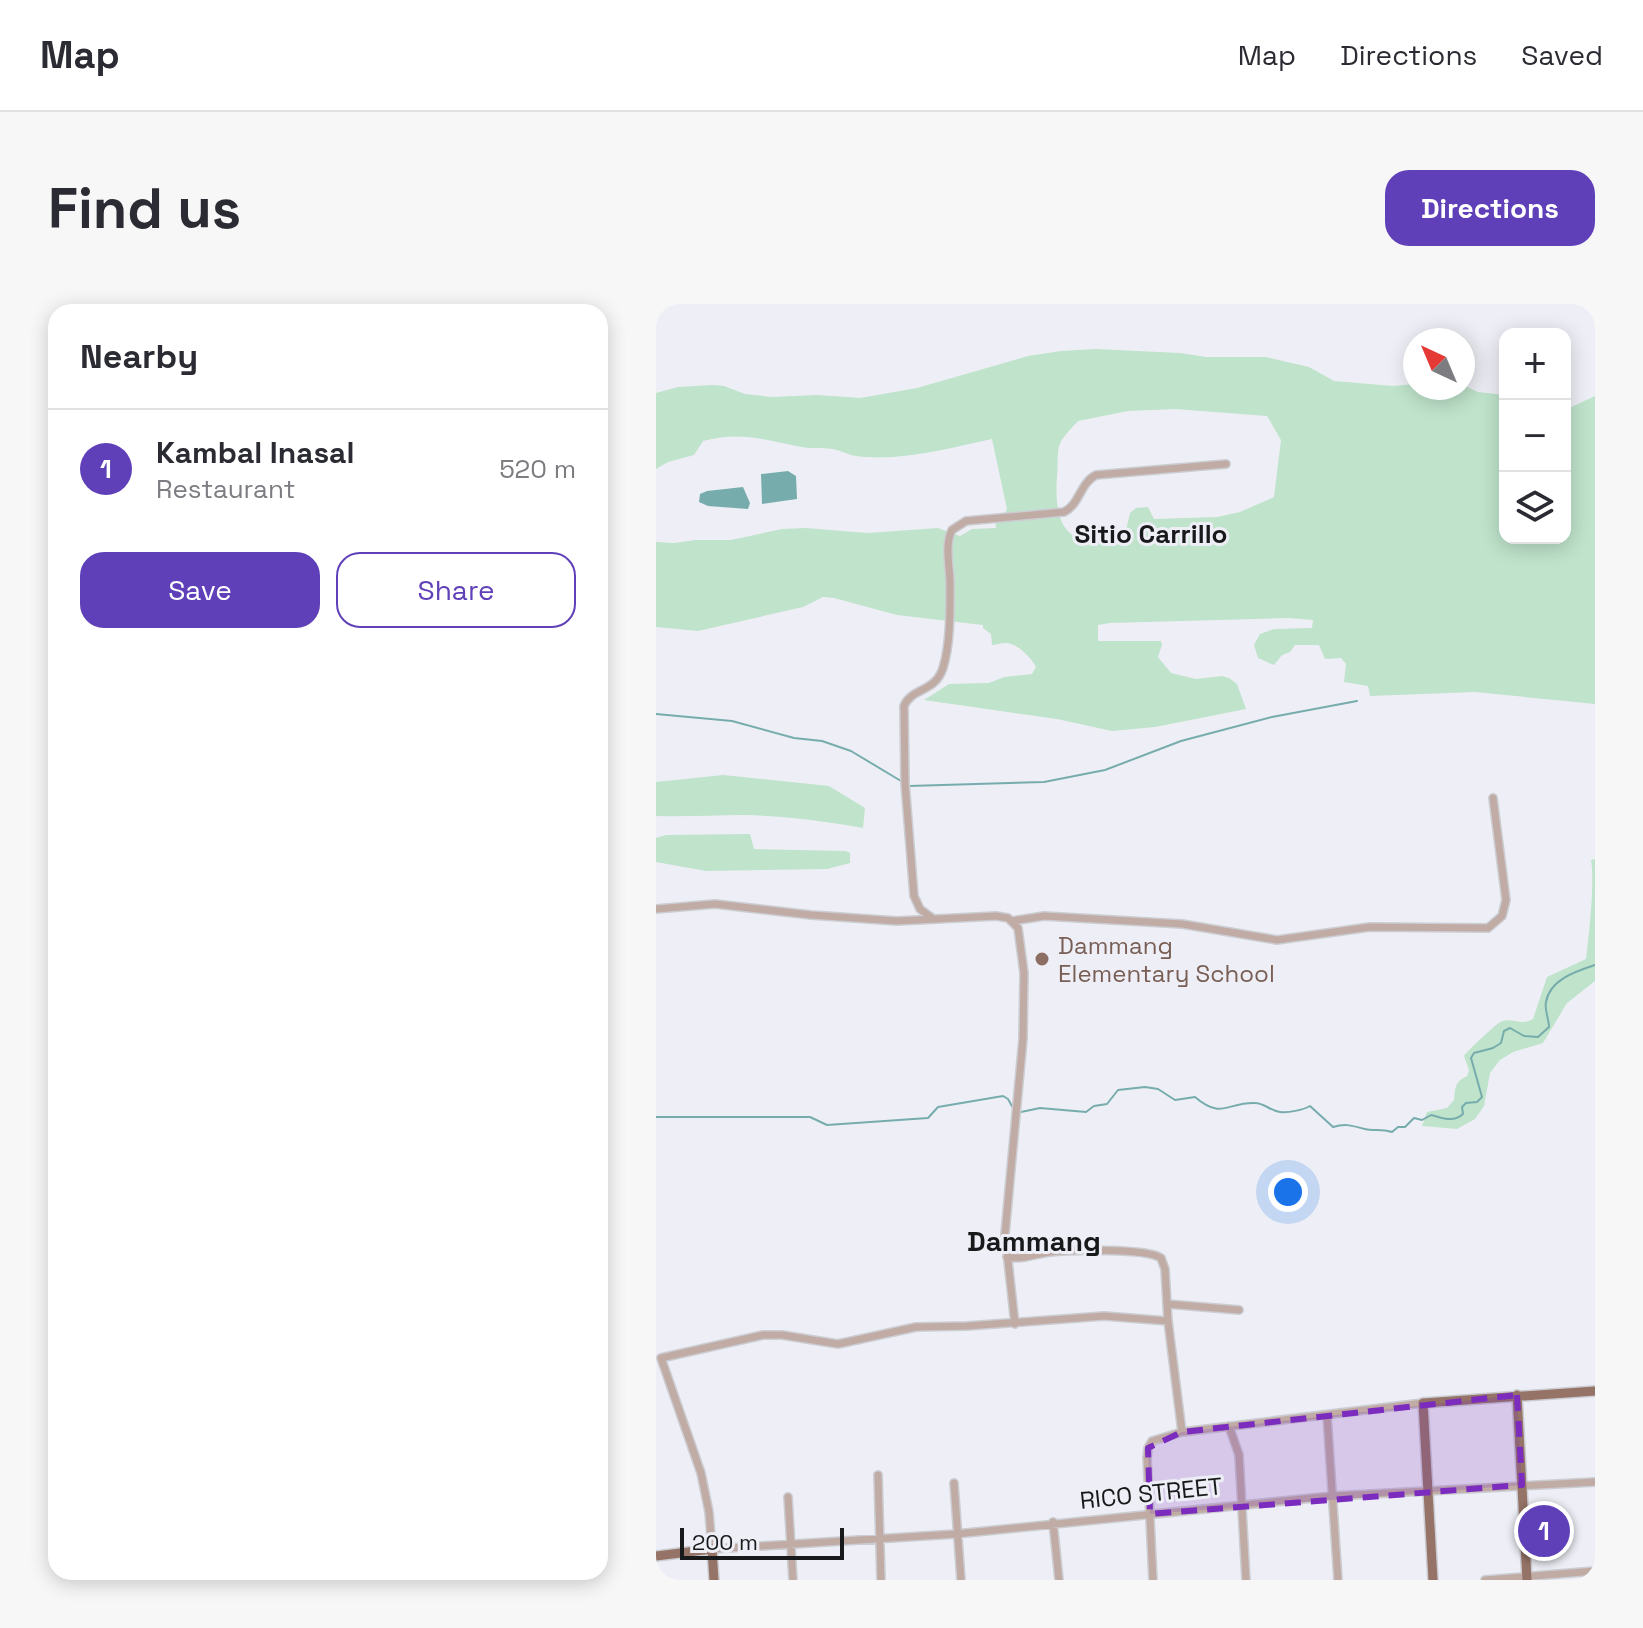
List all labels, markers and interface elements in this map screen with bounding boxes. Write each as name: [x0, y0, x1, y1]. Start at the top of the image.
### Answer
text: Map: [40, 31, 120, 79]
text: Map: [1238, 37, 1296, 73]
text: Directions: [1340, 37, 1477, 73]
text: Saved: [1521, 37, 1603, 73]
button: Directions: [1385, 170, 1595, 246]
text: Find us: [48, 173, 241, 244]
north arrow: [1403, 328, 1475, 400]
map controls: [1499, 328, 1571, 544]
button: +: [1499, 328, 1571, 400]
text: Nearby: [80, 335, 198, 378]
button: −: [1499, 400, 1571, 472]
text: Kambal Inasal: [156, 433, 354, 472]
text: 1: [100, 452, 112, 486]
text: 520 m: [499, 452, 576, 486]
text: Restaurant: [156, 472, 295, 506]
button: layers: [1499, 472, 1571, 544]
district label: Sitio Carrillo: [1075, 517, 1227, 551]
button: Save: [80, 552, 320, 628]
button: Share: [336, 552, 576, 628]
place label: Dammang Elementary School: [1058, 930, 1275, 989]
marker: Dammang Elementary School: [1033, 950, 1051, 968]
your location: [1268, 1172, 1308, 1212]
district label: Dammang: [967, 1223, 1101, 1259]
street label: RICO STREET: [1078, 1470, 1224, 1516]
pin: 1: [1518, 1501, 1570, 1561]
scale bar: [680, 1524, 844, 1560]
text: 200 m: [692, 1528, 758, 1556]

